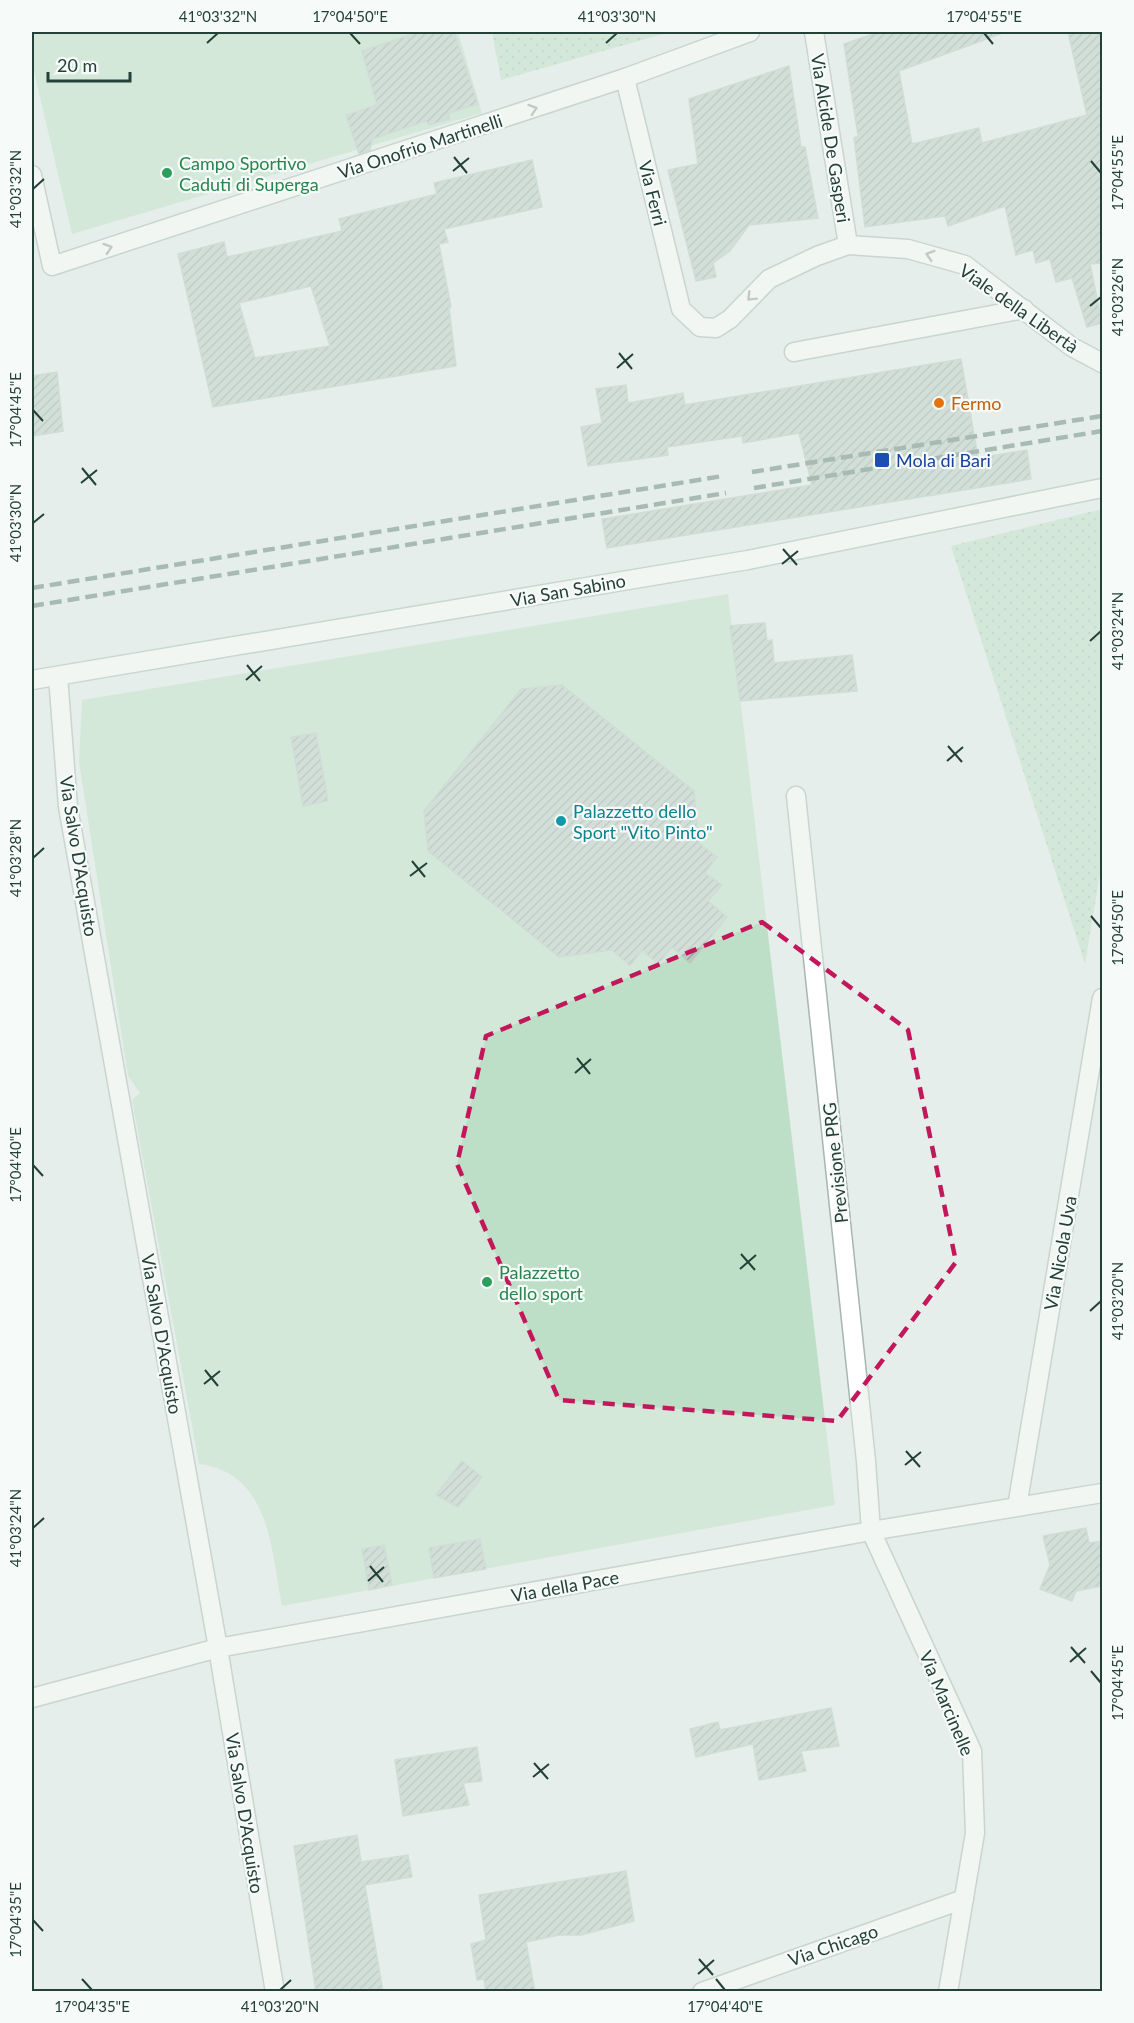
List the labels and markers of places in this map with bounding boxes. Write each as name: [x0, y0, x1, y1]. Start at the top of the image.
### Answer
place label: Campo Sportivo Caduti di Superga: [179, 152, 319, 195]
marker: Campo Sportivo Caduti di Superga: [160, 166, 174, 180]
place label: Fermo: [951, 392, 1001, 414]
marker: Fermo: [932, 396, 946, 410]
place label: Mola di Bari: [896, 449, 991, 471]
marker: Mola di Bari: [873, 451, 891, 469]
place label: Palazzetto dello Sport "Vito Pinto": [573, 800, 713, 843]
marker: Palazzetto dello Sport "Vito Pinto": [554, 814, 568, 828]
place label: Palazzetto dello sport: [499, 1261, 584, 1304]
marker: Palazzetto dello sport: [480, 1275, 494, 1289]

